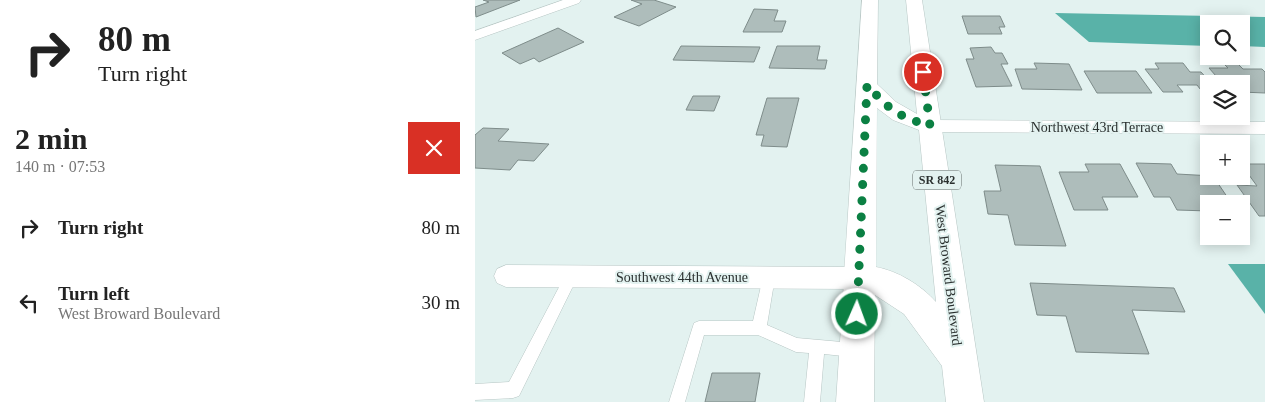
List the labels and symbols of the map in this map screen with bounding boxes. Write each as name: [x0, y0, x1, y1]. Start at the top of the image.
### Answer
pin: [902, 51, 944, 93]
street label: Northwest 43rd Terrace: [1031, 120, 1163, 135]
road number: SR 842: [913, 170, 961, 190]
street label: West Broward Boulevard: [932, 204, 965, 346]
street label: Southwest 44th Avenue: [616, 270, 748, 285]
position arrow: [830, 287, 882, 339]

